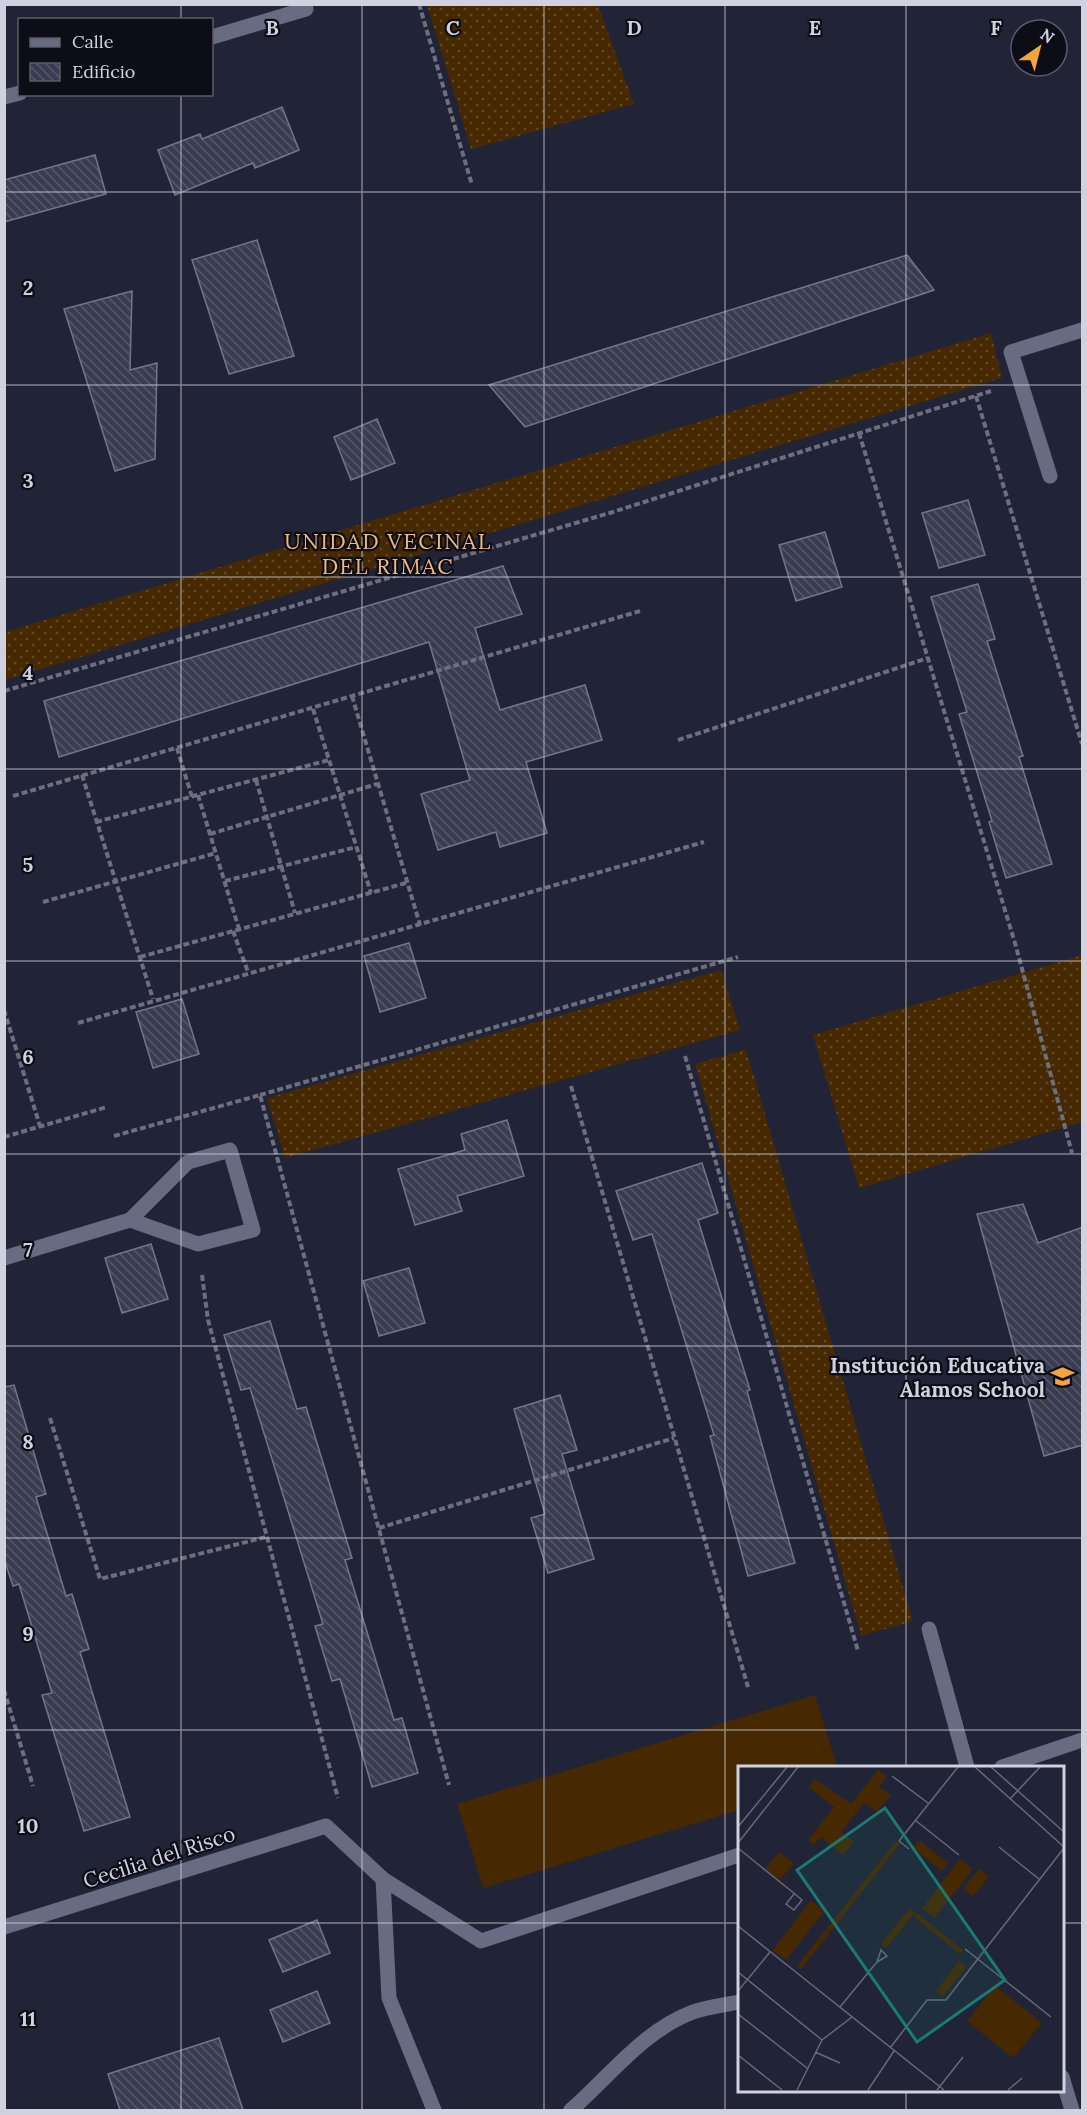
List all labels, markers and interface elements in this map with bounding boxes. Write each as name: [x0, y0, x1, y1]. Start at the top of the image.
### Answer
text: B: [265, 15, 279, 40]
text: C: [446, 15, 460, 40]
text: D: [626, 15, 642, 40]
text: E: [809, 15, 821, 40]
text: F: [990, 15, 1002, 40]
legend: [18, 18, 213, 96]
north arrow: [1009, 18, 1069, 78]
text: N: [1037, 24, 1058, 47]
text: Calle: [72, 30, 114, 53]
text: Edificio: [72, 60, 135, 83]
text: 2: [23, 275, 33, 300]
text: 3: [22, 468, 34, 493]
district label: UNIDAD VECINAL DEL RIMAC: [284, 527, 492, 580]
text: 4: [23, 660, 34, 685]
text: 5: [23, 852, 34, 877]
text: 6: [22, 1044, 34, 1069]
text: 7: [23, 1237, 33, 1262]
place label: Institución Educativa Alamos School: [830, 1352, 1045, 1403]
school or university icon: Institución Educativa Alamos School: [1050, 1364, 1076, 1390]
text: 8: [22, 1429, 34, 1454]
text: 9: [22, 1621, 34, 1646]
inset map: [738, 1766, 1063, 2091]
text: 10: [18, 1813, 38, 1838]
street label: Cecilia del Risco: [80, 1820, 238, 1894]
text: 11: [20, 2006, 36, 2031]

